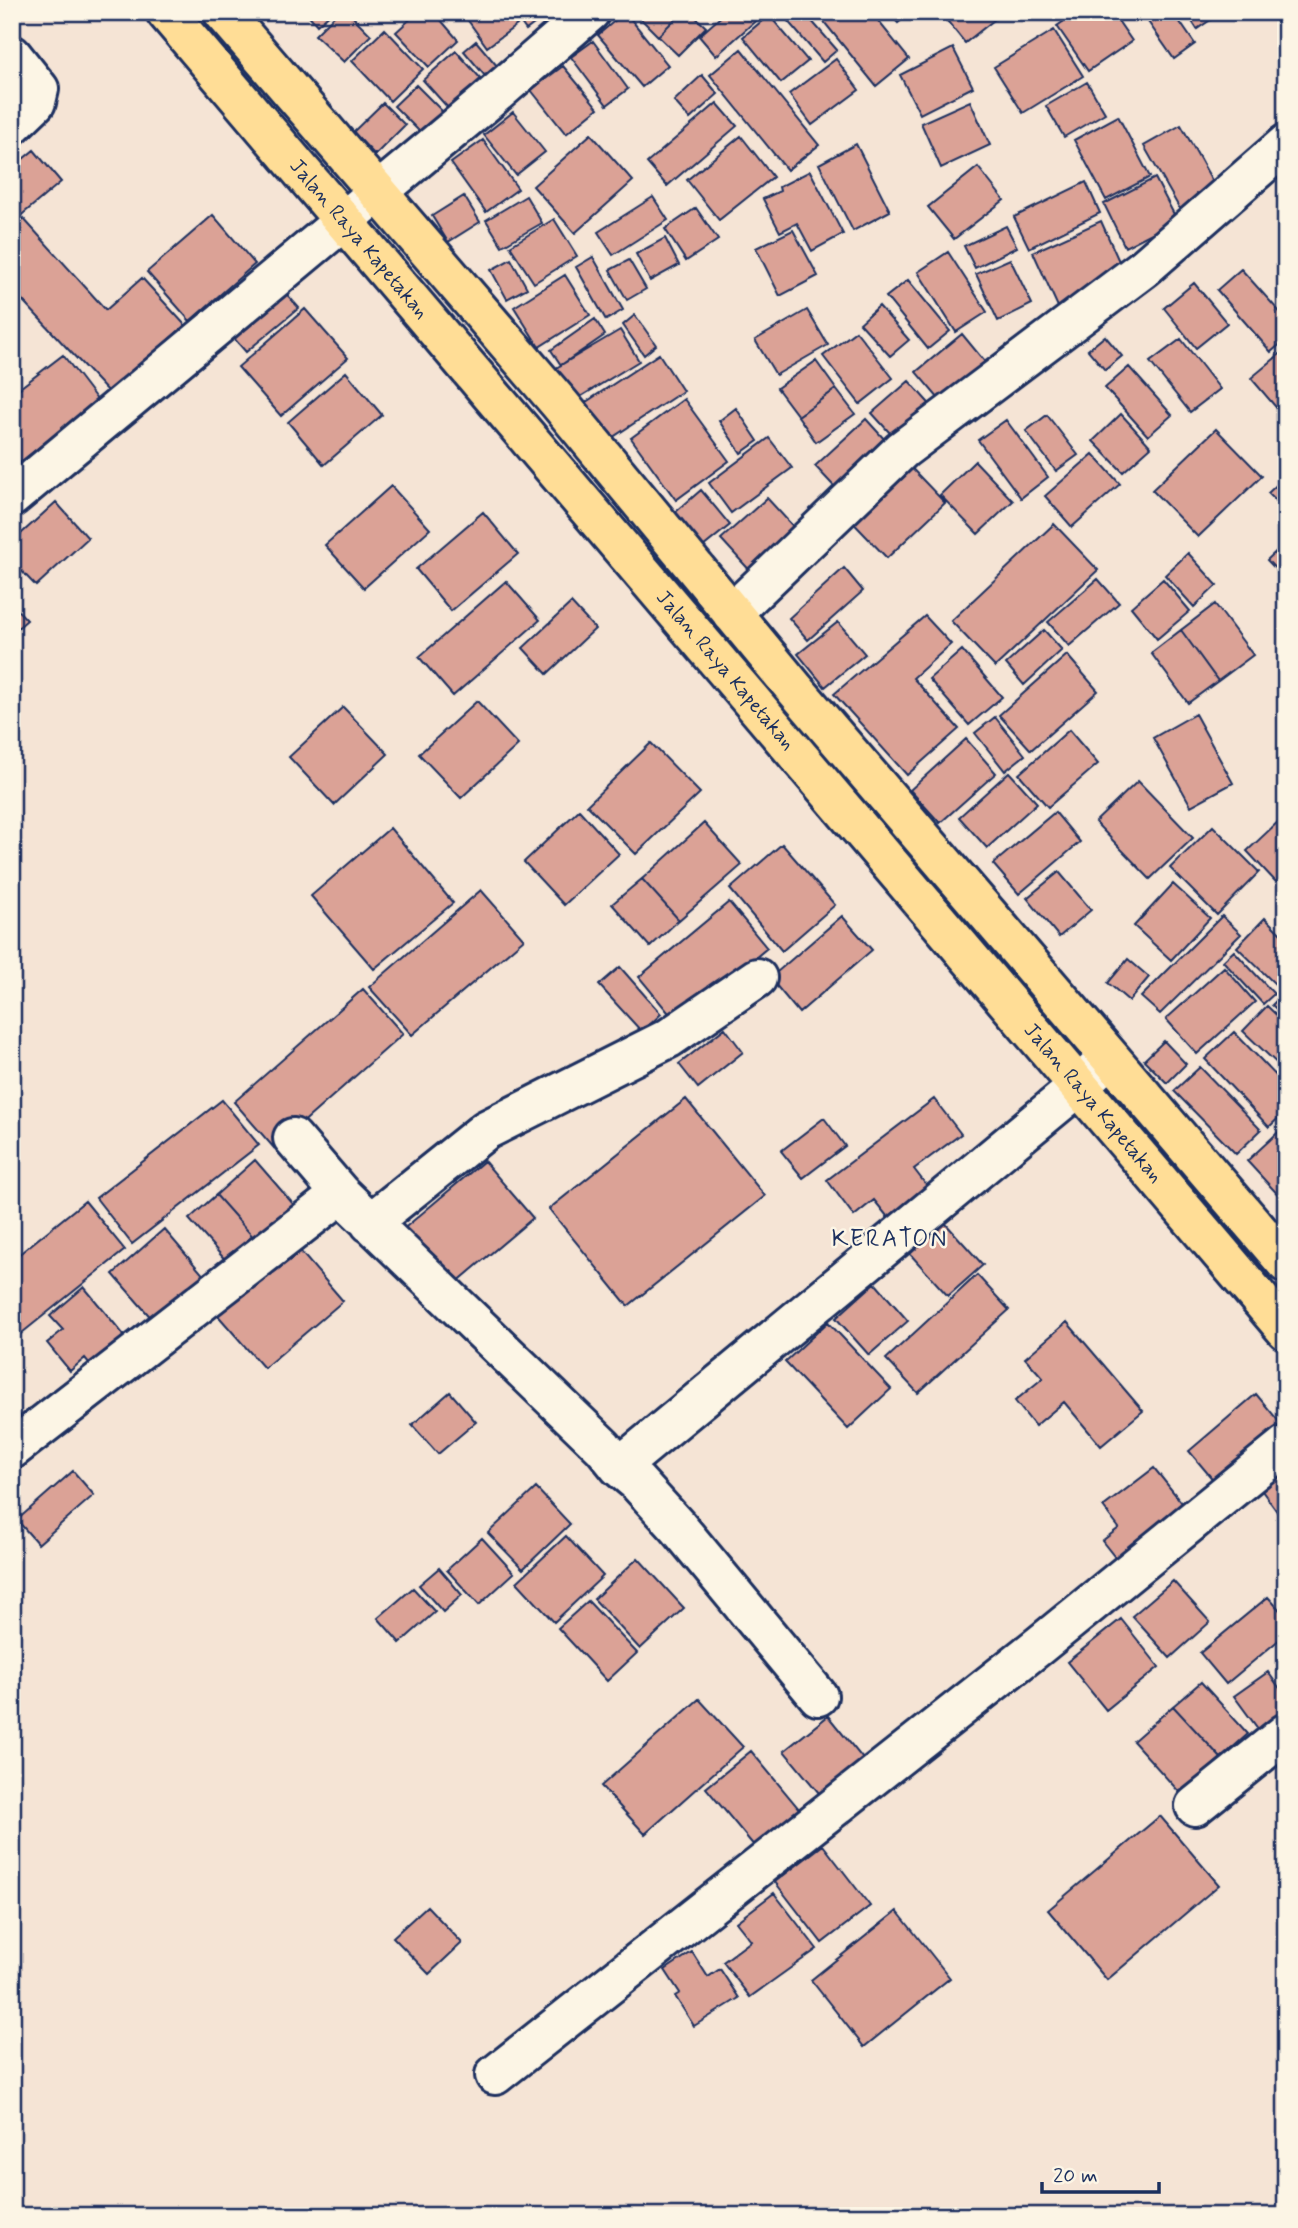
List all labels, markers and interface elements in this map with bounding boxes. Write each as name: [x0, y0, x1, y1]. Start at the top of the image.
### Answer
street label: Jalan Raya Kapetakan: [283, 153, 435, 325]
street label: Jalan Raya Kapetakan: [649, 584, 802, 757]
street label: Jalan Raya Kapetakan: [1017, 1017, 1169, 1189]
district label: KERATON: [831, 1224, 949, 1255]
scale bar: [1042, 2151, 1160, 2195]
text: 20 m: [1053, 2162, 1098, 2190]

